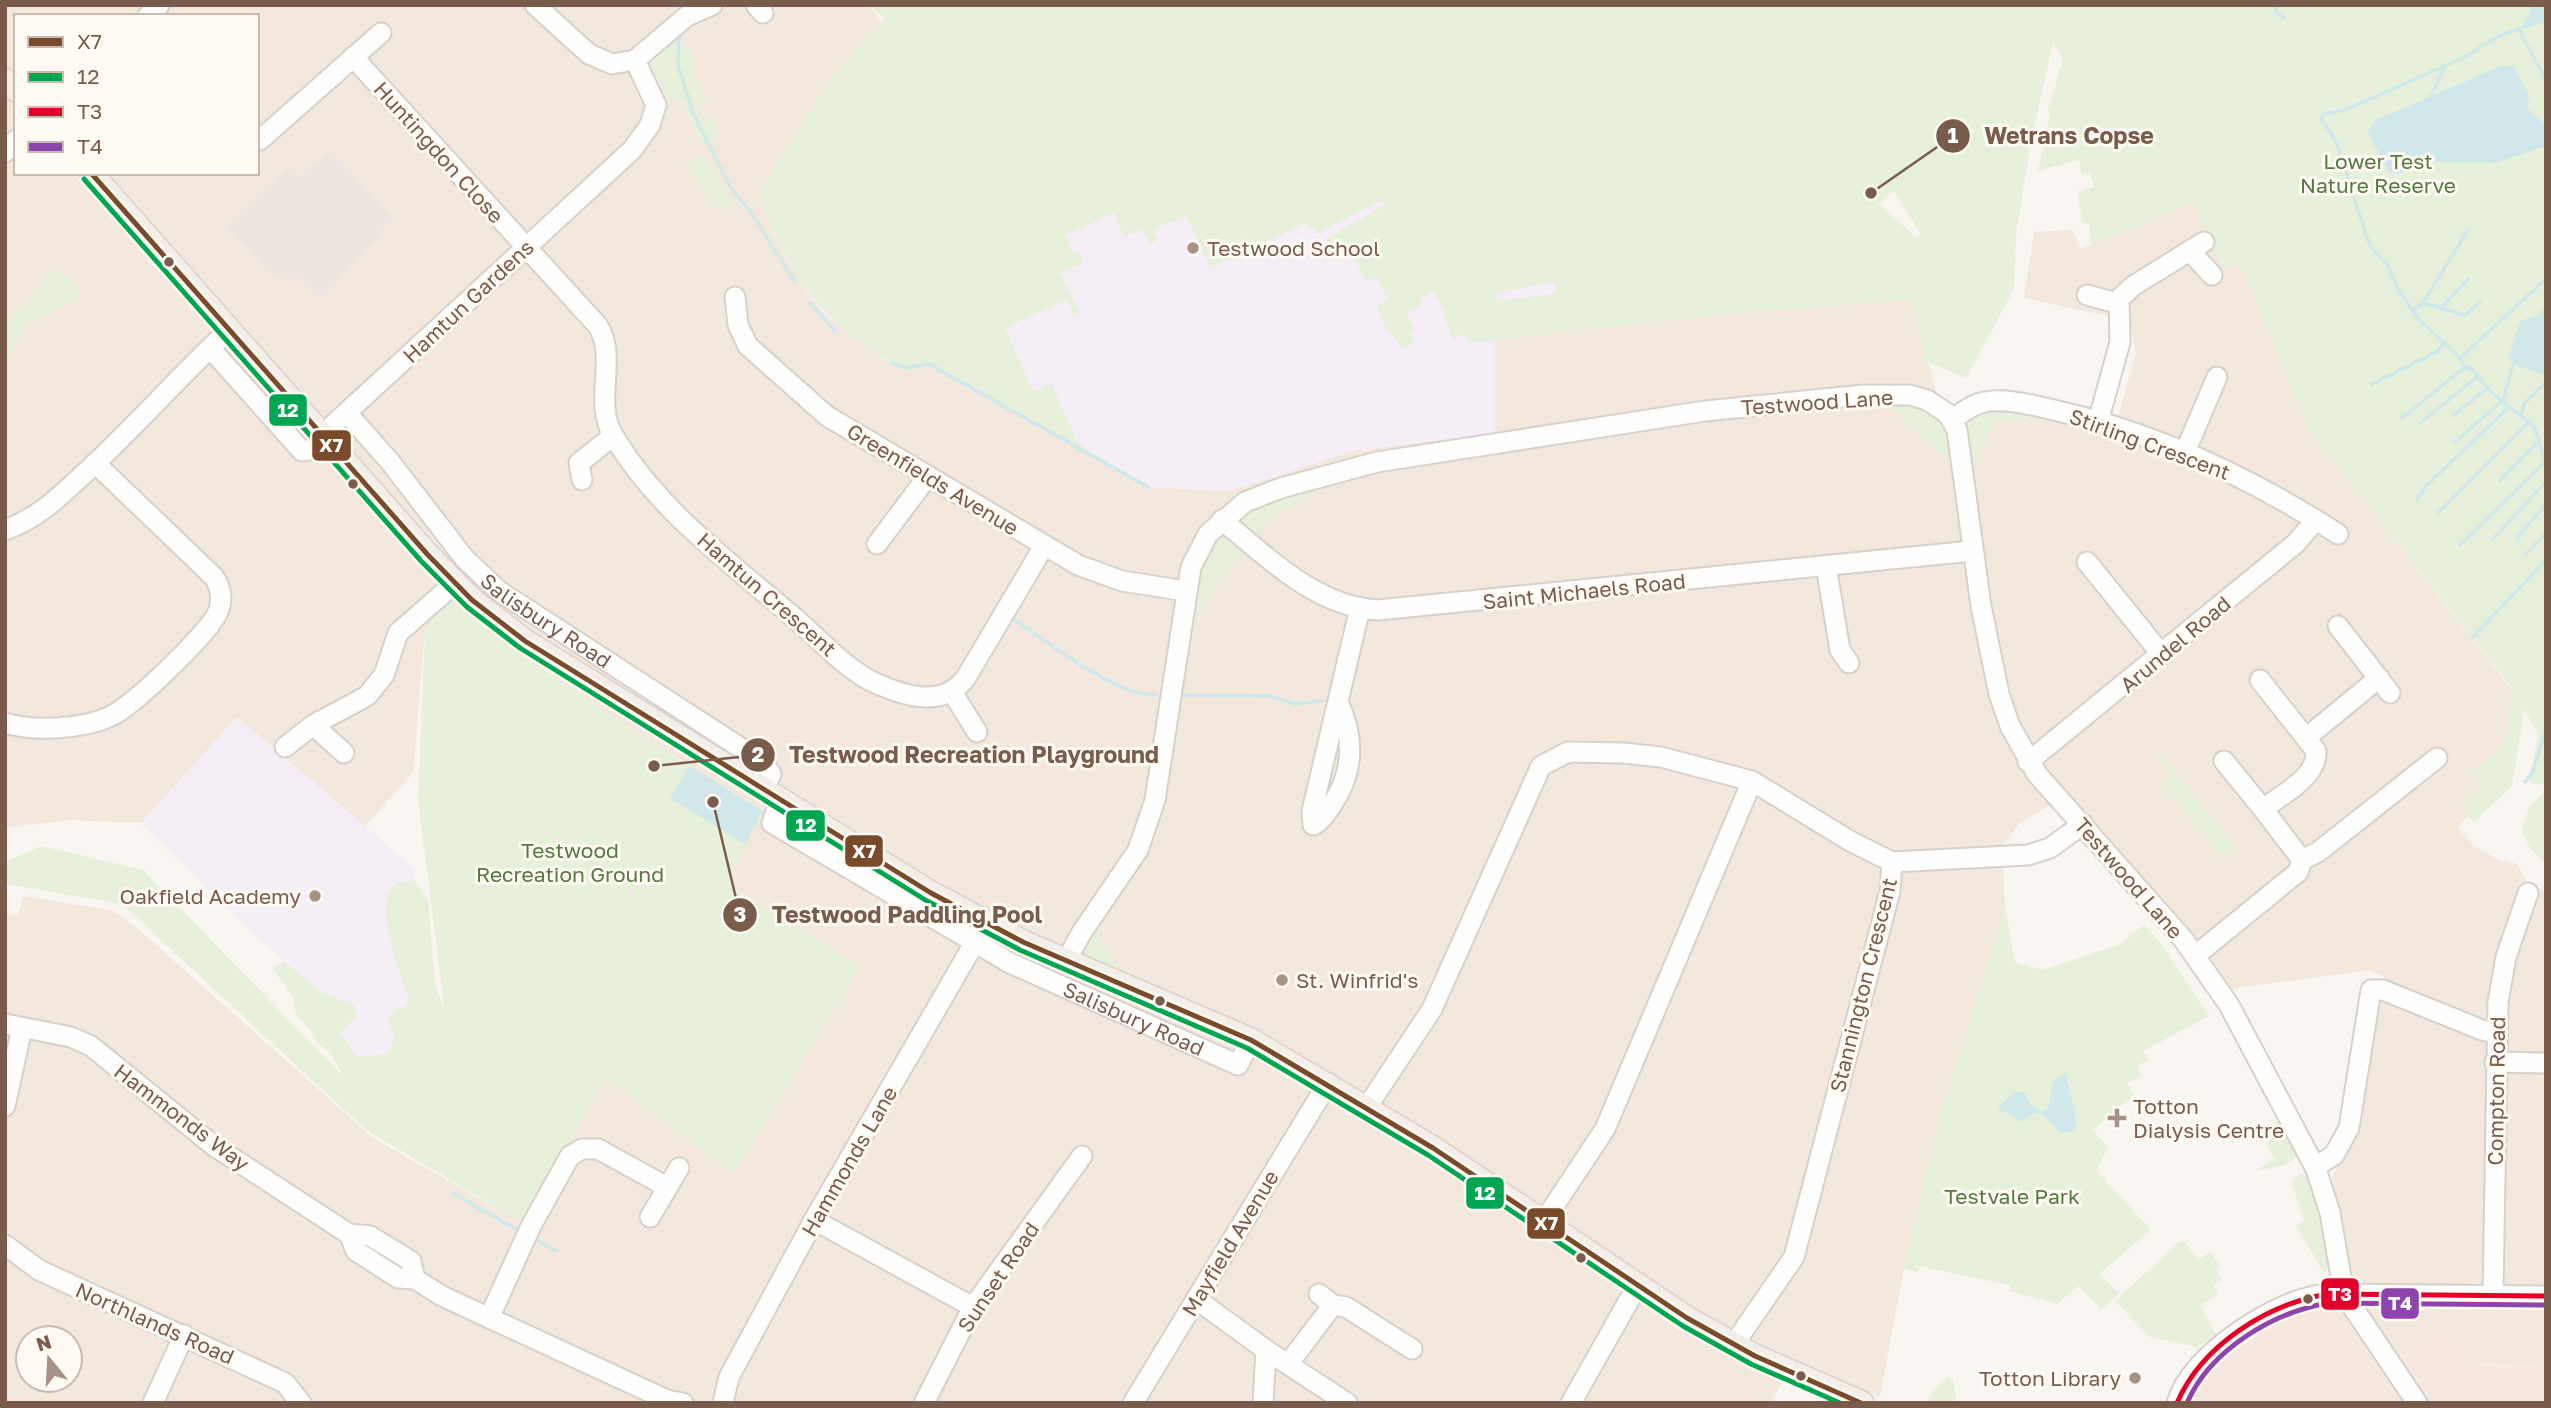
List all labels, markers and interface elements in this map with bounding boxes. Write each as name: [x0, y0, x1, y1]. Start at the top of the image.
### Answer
legend: [14, 14, 259, 175]
text: X7: [77, 28, 102, 54]
text: 12: [77, 63, 99, 89]
street label: Huntingdon Close: [369, 76, 509, 228]
text: T3: [77, 98, 102, 124]
callout: Wetrans Copse: [1935, 114, 2168, 158]
text: Wetrans Copse: [1984, 121, 2154, 149]
text: 1: [1948, 122, 1959, 148]
text: T4: [77, 133, 103, 159]
park label: Lower Test Nature Reserve: [2300, 148, 2456, 198]
street label: Hamtun Gardens: [397, 234, 539, 368]
place label: Testwood School: [1207, 235, 1380, 261]
marker: Testwood School: [1185, 240, 1201, 256]
unlabelled marker: [162, 255, 176, 269]
street label: Testwood Lane: [1740, 384, 1894, 420]
line badge: 12: [268, 393, 308, 427]
text: 12: [277, 398, 299, 421]
street label: Stirling Crescent: [2066, 403, 2234, 485]
street label: Greenfields Avenue: [843, 418, 1023, 540]
line badge: X7: [311, 429, 352, 462]
text: X7: [319, 433, 343, 456]
unlabelled marker: [346, 477, 360, 491]
street label: Hamtun Crescent: [692, 527, 842, 661]
street label: Saint Michaels Road: [1481, 567, 1687, 615]
street label: Salisbury Road: [475, 568, 616, 673]
street label: Arundel Road: [2114, 590, 2236, 698]
callout: Testwood Recreation Playground: [740, 733, 1173, 777]
text: Testwood Recreation Playground: [789, 740, 1159, 768]
text: 2: [752, 741, 765, 767]
line badge: 12: [785, 809, 826, 842]
street label: Testwood Lane: [2069, 812, 2189, 944]
text: 12: [795, 813, 817, 836]
line badge: X7: [844, 834, 884, 868]
park label: Testwood Recreation Ground: [476, 837, 664, 887]
text: X7: [852, 839, 876, 862]
street label: Stannington Crescent: [1824, 875, 1902, 1095]
place label: Oakfield Academy: [119, 883, 301, 909]
marker: Oakfield Academy: [307, 888, 323, 904]
callout: Testwood Paddling Pool: [723, 893, 1056, 937]
text: Testwood Paddling Pool: [772, 900, 1042, 928]
text: 3: [734, 901, 746, 927]
place label: St. Winfrid's: [1296, 967, 1418, 993]
marker: St. Winfrid's: [1274, 972, 1290, 988]
street label: Salisbury Road: [1059, 975, 1208, 1061]
unlabelled marker: [1153, 994, 1167, 1008]
street label: Compton Road: [2482, 1016, 2510, 1166]
street label: Hammonds Way: [109, 1058, 255, 1176]
street label: Hammonds Lane: [796, 1081, 902, 1241]
place label: Totton Dialysis Centre: [2133, 1093, 2284, 1143]
marker: Totton Dialysis Centre: [2107, 1108, 2127, 1128]
street label: Mayfield Avenue: [1176, 1165, 1284, 1321]
line badge: 12: [1465, 1176, 1505, 1210]
text: 12: [1474, 1181, 1496, 1204]
park label: Testvale Park: [1944, 1183, 2080, 1209]
line badge: X7: [1526, 1207, 1566, 1240]
text: X7: [1534, 1211, 1558, 1234]
street label: Sunset Road: [952, 1217, 1044, 1337]
unlabelled marker: [1574, 1251, 1588, 1265]
street label: Northlands Road: [72, 1276, 238, 1370]
line badge: T3: [2320, 1277, 2360, 1311]
text: T3: [2328, 1282, 2352, 1305]
line badge: T4: [2380, 1287, 2420, 1320]
text: T4: [2388, 1291, 2412, 1314]
unlabelled marker: [2301, 1292, 2315, 1306]
north arrow: [14, 1324, 84, 1394]
text: N: [33, 1329, 54, 1356]
place label: Totton Library: [1979, 1365, 2121, 1391]
unlabelled marker: [1794, 1369, 1808, 1383]
marker: Totton Library: [2127, 1370, 2143, 1386]

